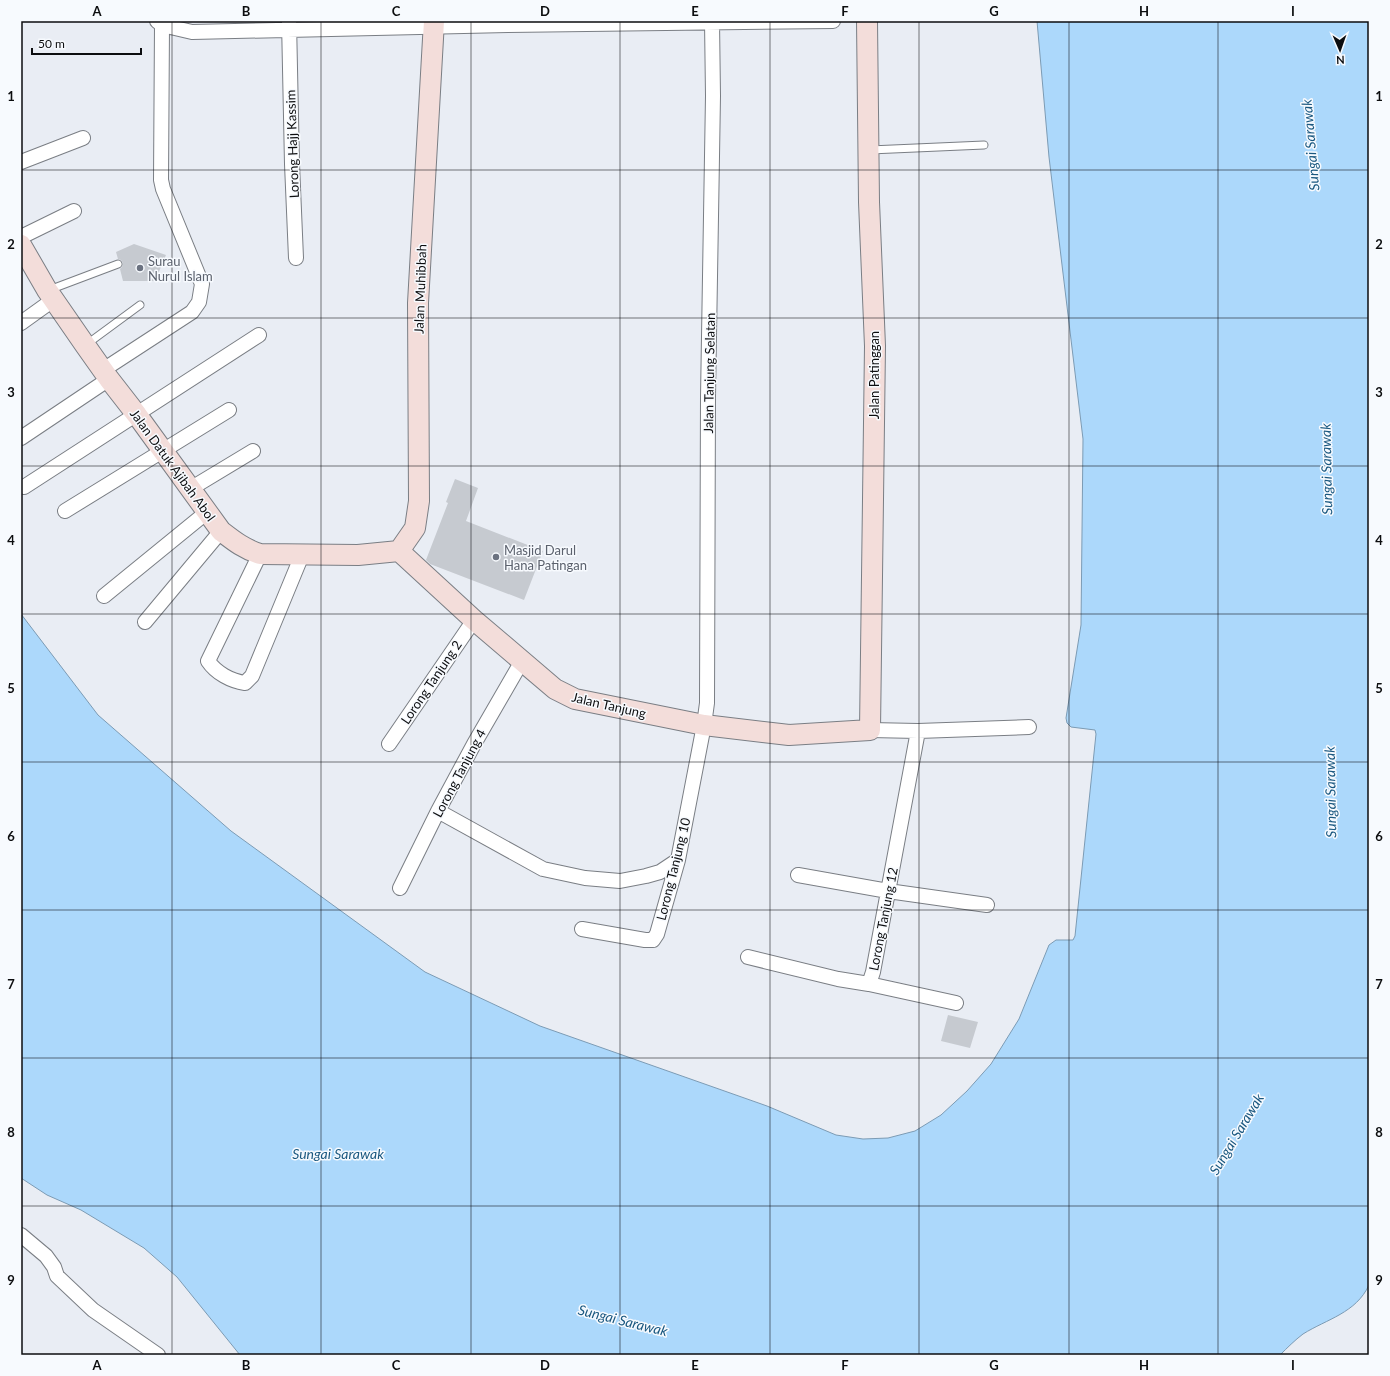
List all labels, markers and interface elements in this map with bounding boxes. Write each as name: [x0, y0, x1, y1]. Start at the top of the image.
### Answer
text: A: [91, 3, 102, 19]
text: B: [242, 3, 251, 19]
text: C: [392, 3, 401, 19]
text: D: [540, 3, 550, 19]
text: E: [691, 3, 699, 19]
text: F: [841, 3, 849, 19]
text: G: [989, 3, 999, 19]
text: H: [1139, 3, 1149, 19]
text: I: [1291, 3, 1295, 19]
scale bar: [32, 30, 141, 56]
north arrow: [1320, 30, 1360, 70]
text: 50 m: [38, 36, 65, 51]
text: N: [1336, 54, 1345, 67]
text: 1: [7, 88, 15, 104]
text: 1: [1375, 88, 1383, 104]
street label: Lorong Hajj Kassim: [282, 89, 302, 199]
water label: Sungai Sarawak: [1298, 98, 1322, 191]
text: 2: [7, 236, 15, 252]
text: 2: [1375, 236, 1383, 252]
street label: Jalan Muhibbah: [410, 244, 430, 334]
place label: Surau Nurul Islam: [148, 253, 213, 284]
marker: Surau Nurul Islam: [135, 263, 145, 273]
street label: Jalan Tanjung Selatan: [700, 313, 718, 433]
street label: Jalan Patinggan: [866, 331, 882, 419]
text: 3: [7, 384, 15, 400]
text: 3: [1375, 384, 1383, 400]
street label: Jalan Datuk Ajibah Abol: [127, 406, 219, 524]
water label: Sungai Sarawak: [1317, 423, 1335, 515]
text: 4: [7, 532, 15, 548]
text: 4: [1375, 532, 1383, 548]
place label: Masjid Darul Hana Patingan: [504, 542, 587, 573]
marker: Masjid Darul Hana Patingan: [491, 552, 501, 562]
street label: Lorong Tanjung 2: [397, 637, 465, 727]
text: 5: [7, 680, 15, 696]
text: 5: [1375, 680, 1383, 696]
street label: Jalan Tanjung: [570, 689, 648, 721]
street label: Lorong Tanjung 4: [429, 726, 489, 820]
water label: Sungai Sarawak: [1321, 746, 1339, 838]
street label: Lorong Tanjung 10: [653, 816, 694, 922]
text: 6: [7, 828, 15, 844]
text: 6: [1375, 828, 1383, 844]
street label: Lorong Tanjung 12: [865, 866, 901, 972]
text: 7: [7, 976, 15, 992]
text: 7: [1375, 976, 1383, 992]
water label: Sungai Sarawak: [1205, 1090, 1267, 1178]
text: 8: [7, 1124, 15, 1140]
text: 8: [1375, 1124, 1383, 1140]
water label: Sungai Sarawak: [292, 1145, 384, 1162]
text: 9: [7, 1272, 15, 1288]
text: 9: [1375, 1272, 1383, 1288]
water label: Sungai Sarawak: [577, 1301, 670, 1339]
text: A: [91, 1357, 102, 1373]
text: B: [242, 1357, 251, 1373]
text: C: [392, 1357, 401, 1373]
text: D: [540, 1357, 550, 1373]
text: E: [691, 1357, 699, 1373]
text: F: [841, 1357, 849, 1373]
text: G: [989, 1357, 999, 1373]
text: H: [1139, 1357, 1149, 1373]
text: I: [1291, 1357, 1295, 1373]

